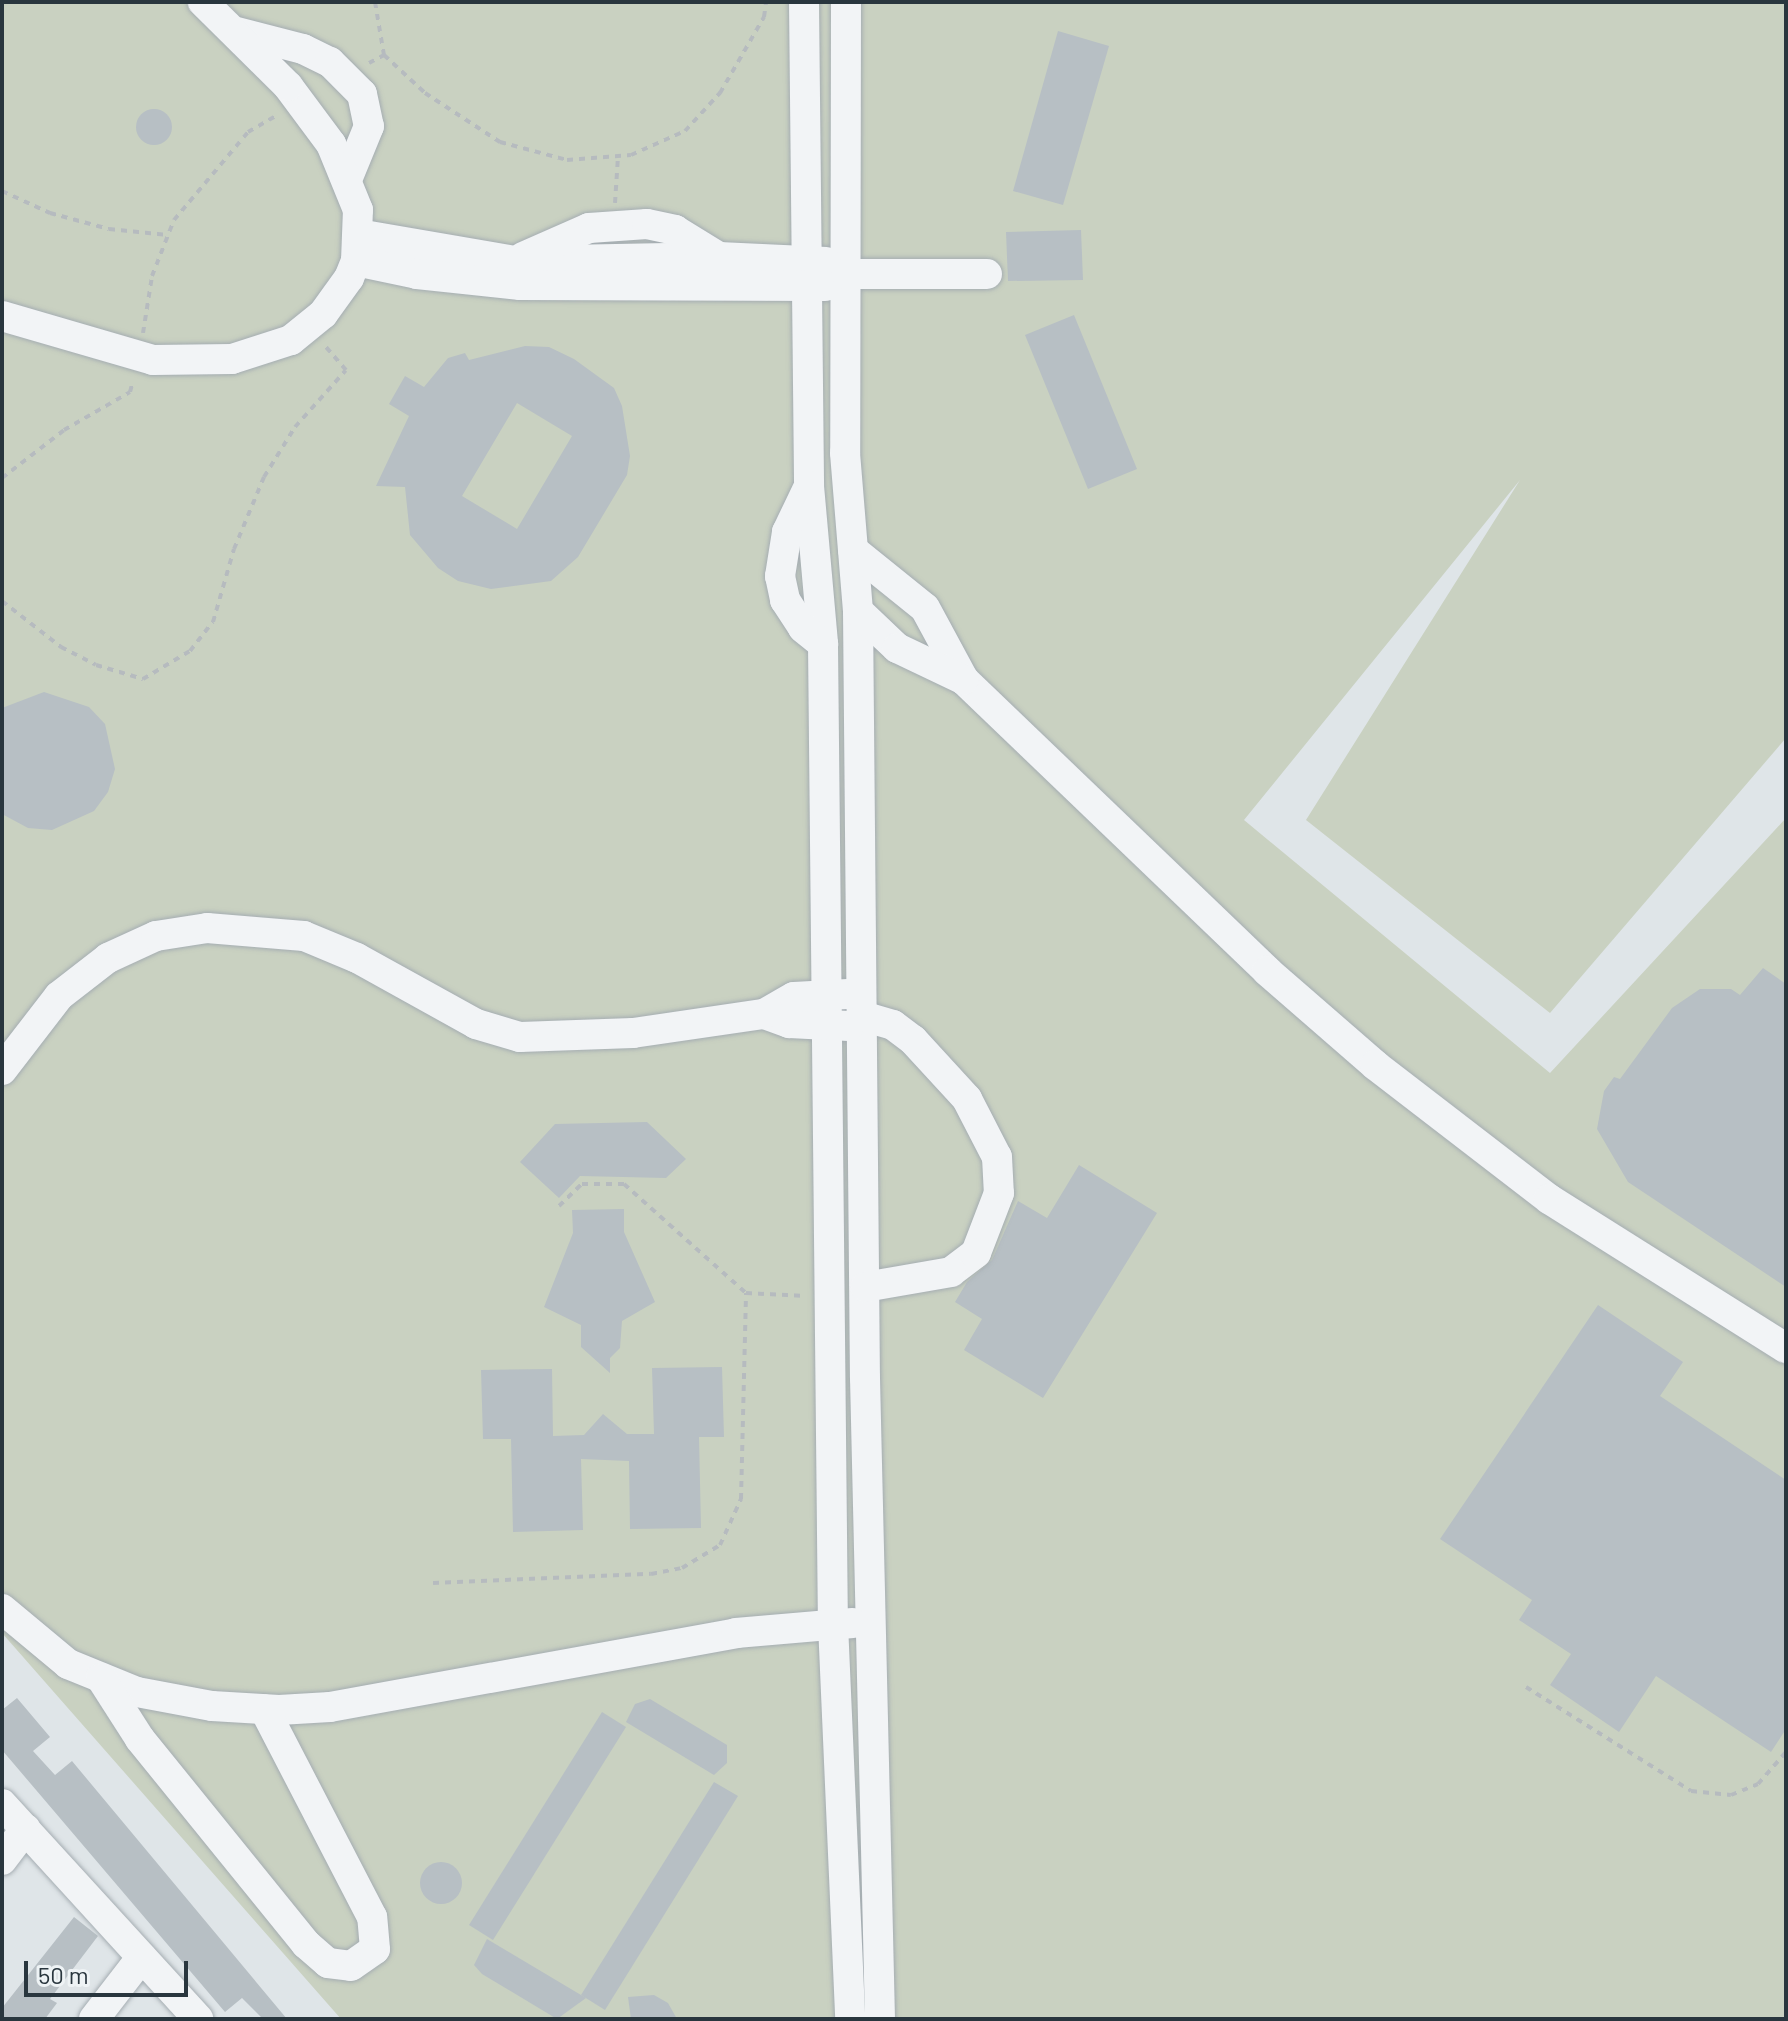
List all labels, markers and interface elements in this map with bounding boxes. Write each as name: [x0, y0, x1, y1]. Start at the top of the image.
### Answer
scale bar: [28, 1945, 192, 1995]
text: 50 m: [38, 1960, 89, 1989]

